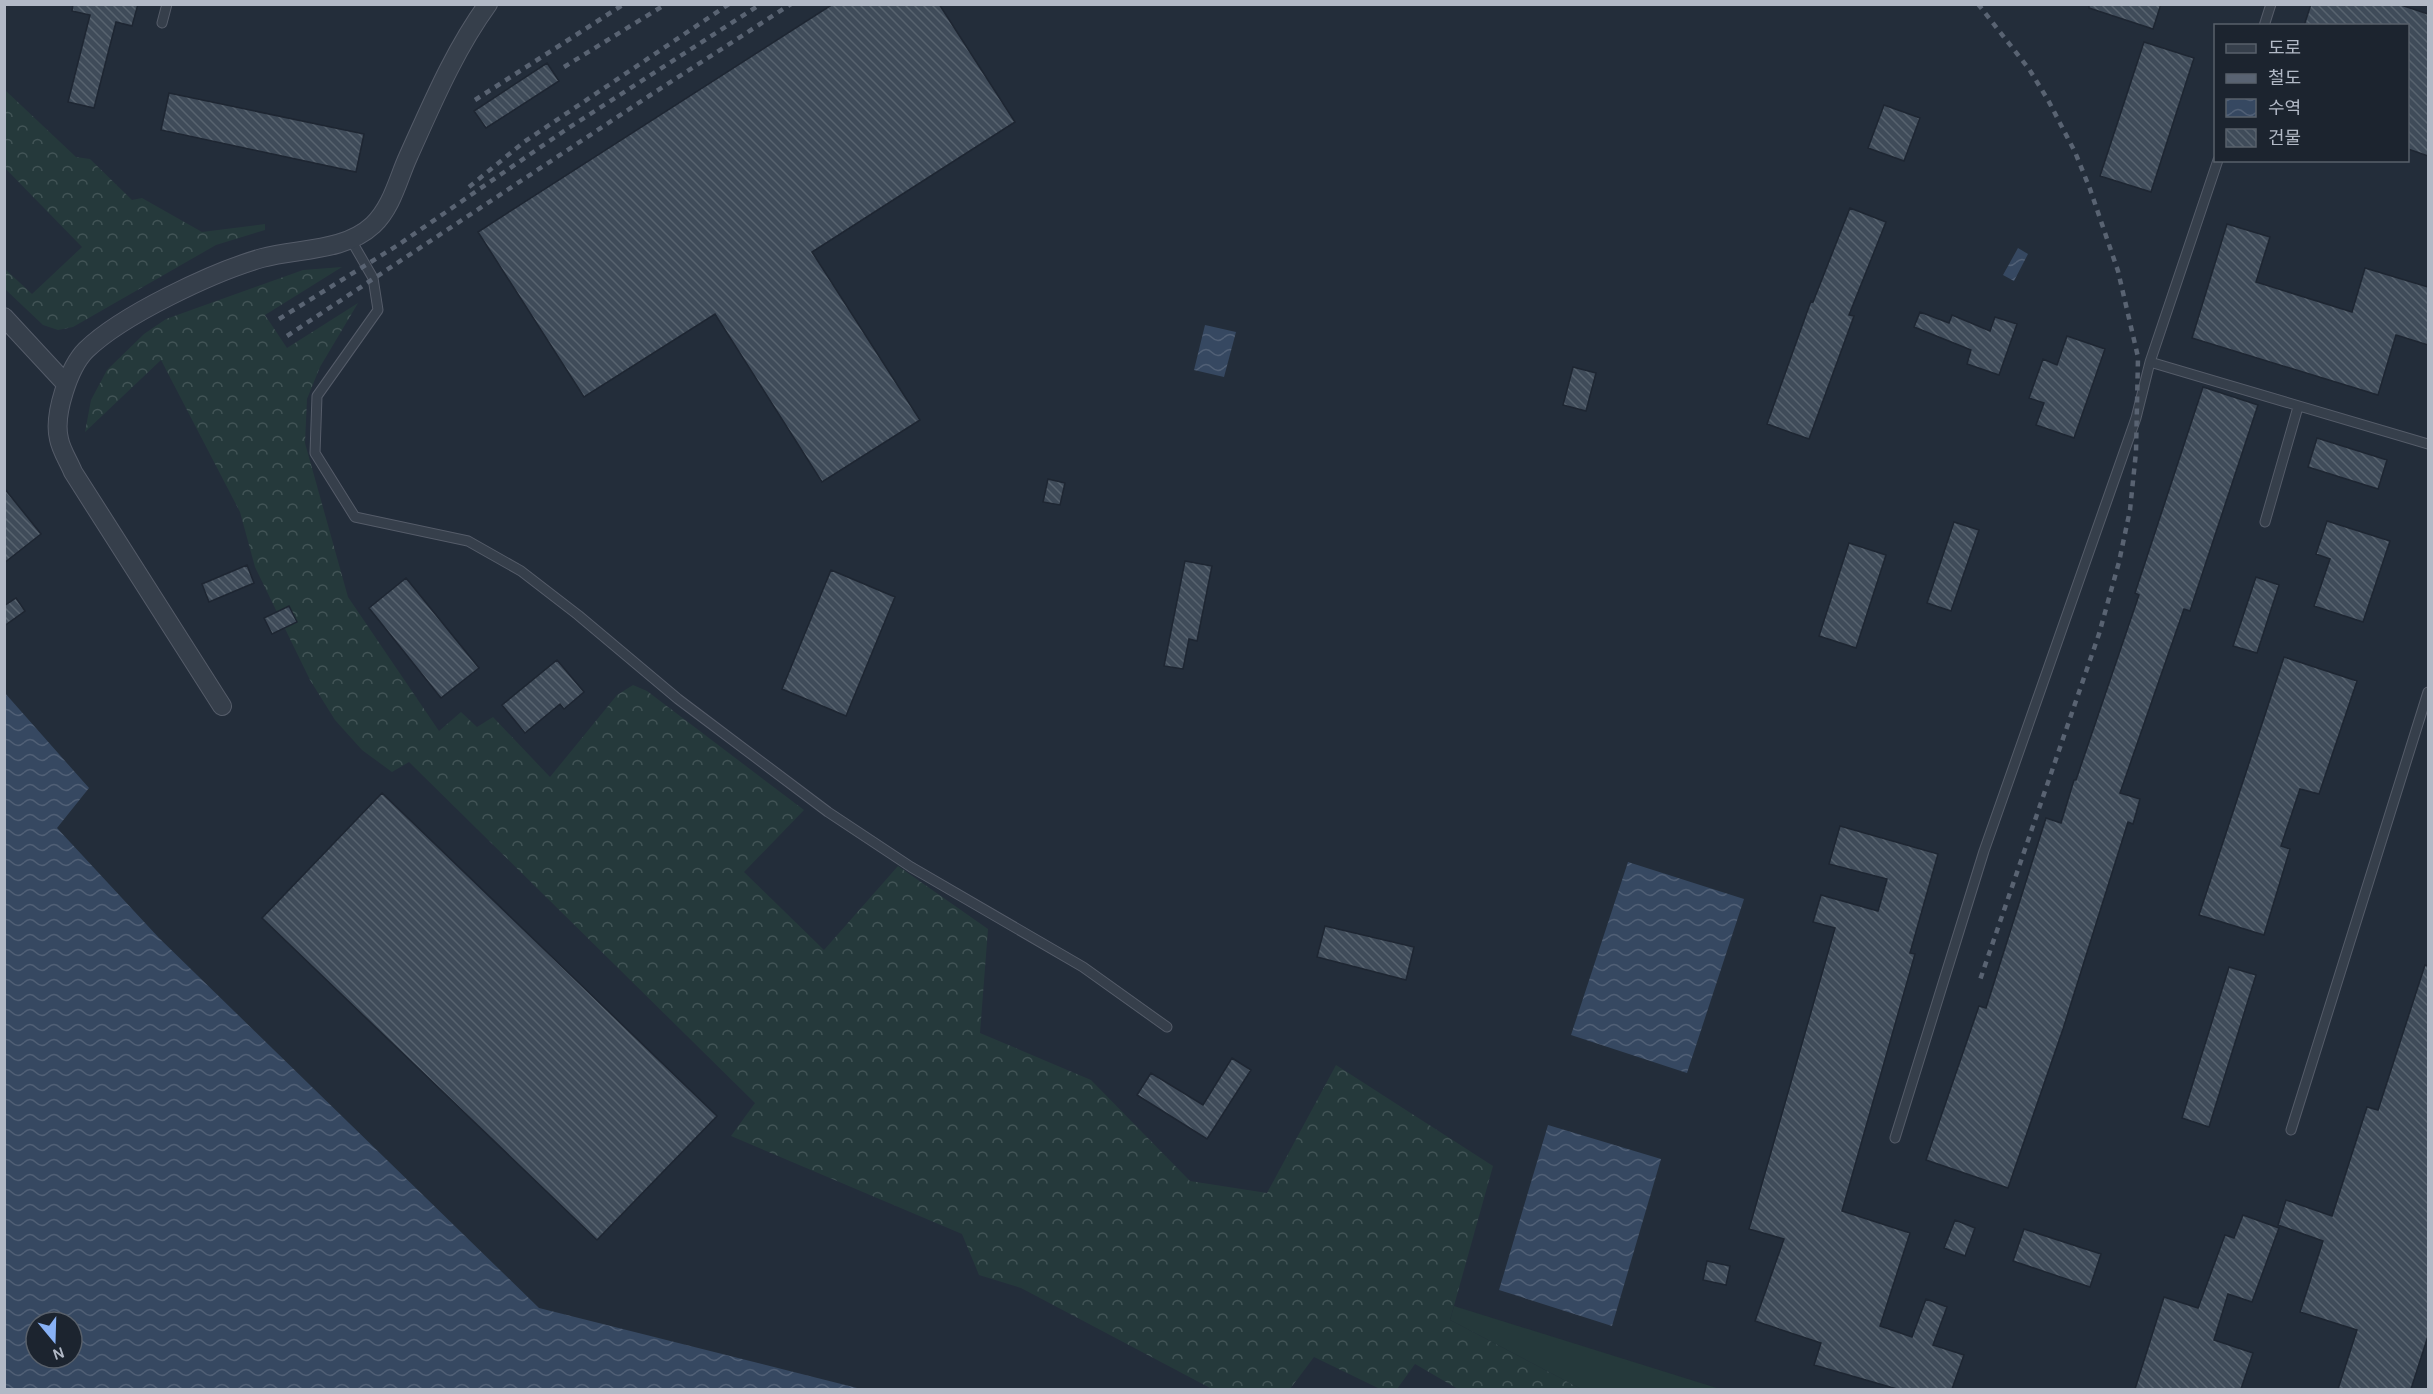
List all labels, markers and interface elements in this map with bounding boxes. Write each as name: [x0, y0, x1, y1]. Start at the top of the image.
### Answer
legend: [2214, 24, 2409, 162]
text: 도로: [2268, 37, 2301, 59]
text: 철도: [2268, 67, 2301, 89]
text: 수역: [2268, 97, 2301, 119]
text: 건물: [2268, 127, 2301, 149]
north arrow: [24, 1310, 84, 1370]
text: N: [50, 1343, 67, 1365]

